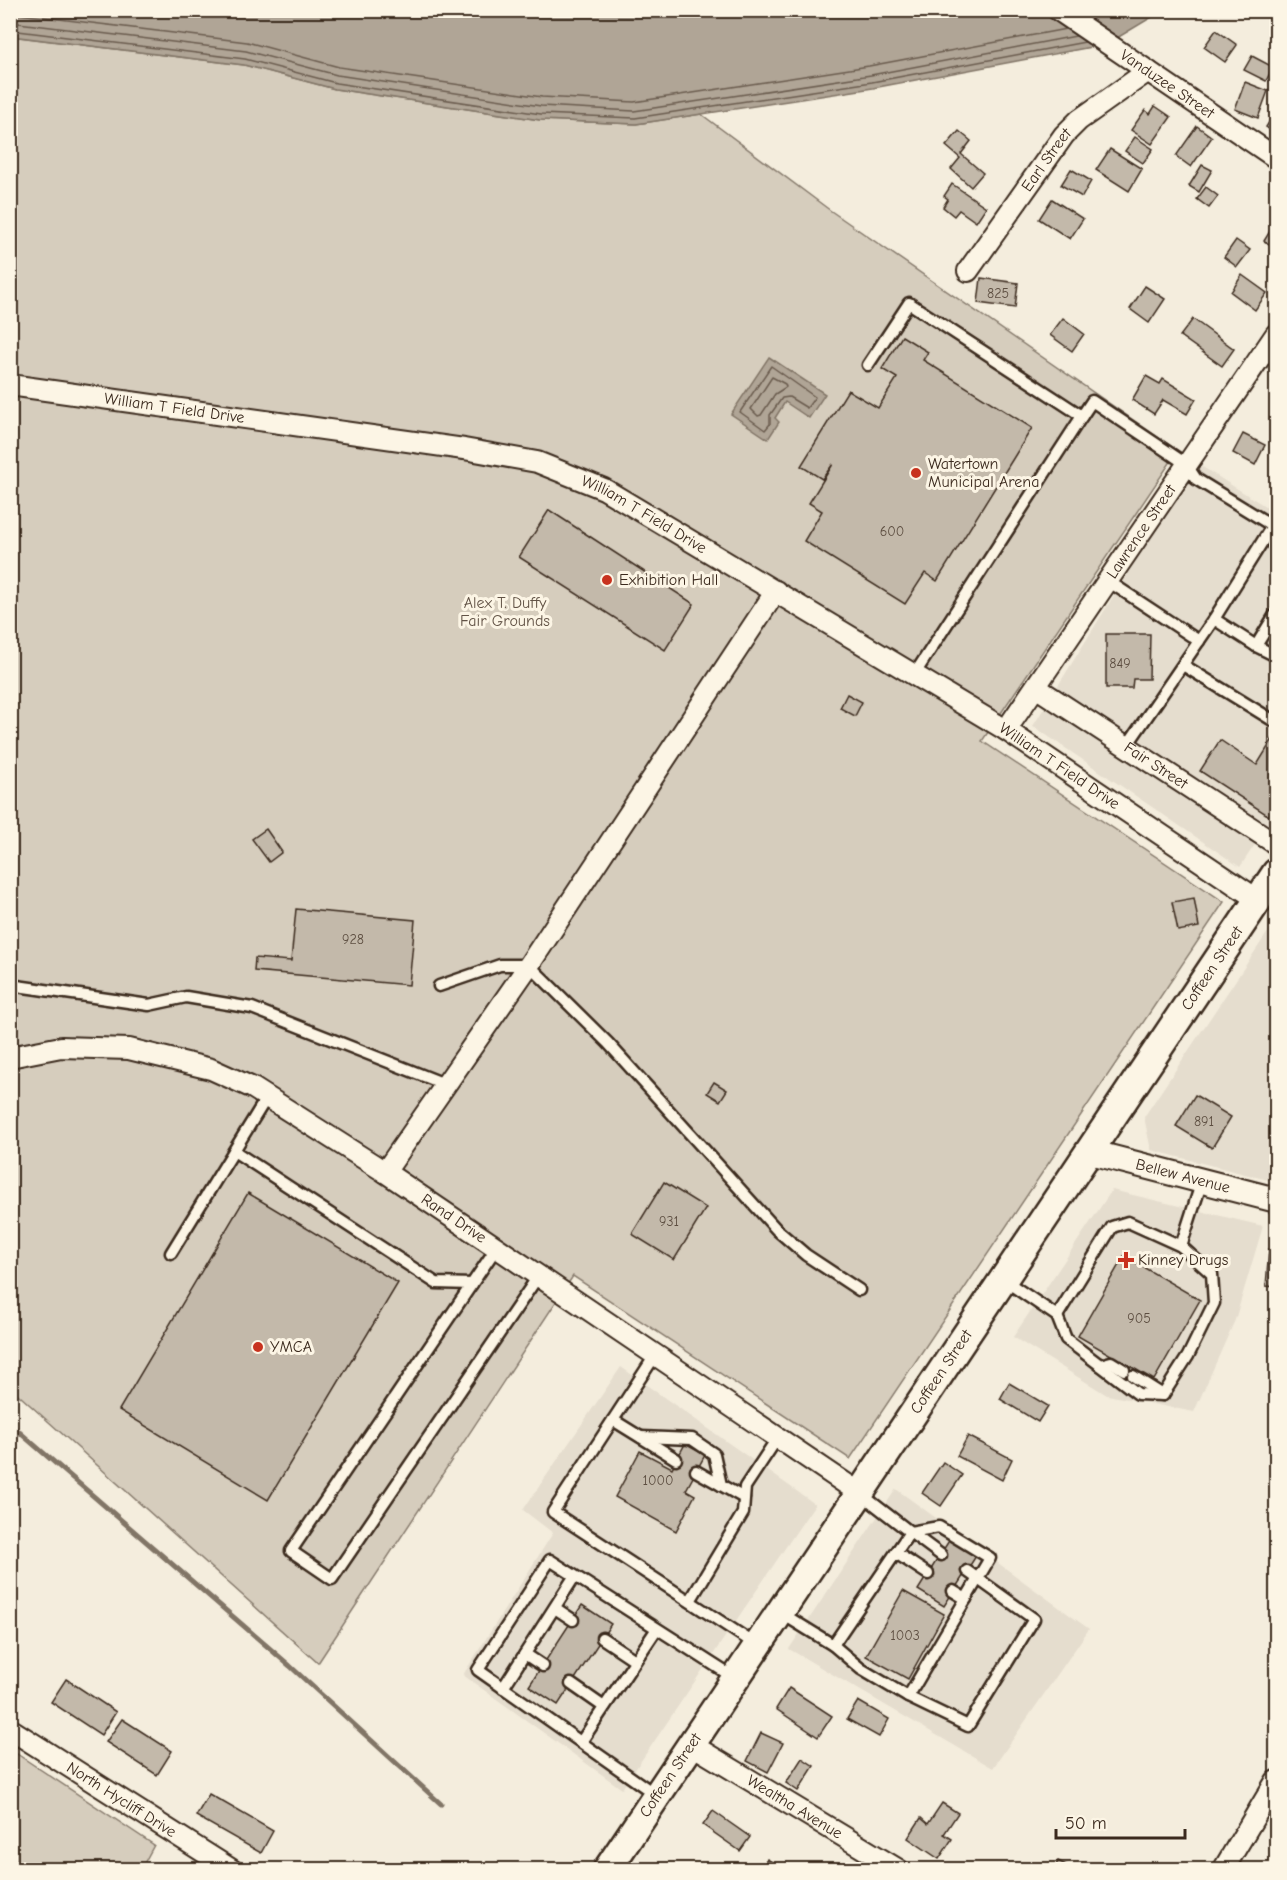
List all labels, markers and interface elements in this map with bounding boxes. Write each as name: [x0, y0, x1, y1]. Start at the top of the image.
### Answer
street label: Vanduzee Street: [1117, 46, 1218, 123]
street label: Earl Street: [1018, 124, 1075, 195]
house number: 825: [987, 285, 1009, 302]
street label: William T Field Drive: [103, 389, 246, 427]
place label: Watertown Municipal Arena: [928, 455, 1039, 491]
marker: Watertown Municipal Arena: [909, 466, 923, 480]
street label: William T Field Drive: [579, 472, 710, 557]
street label: Lawrence Street: [1103, 481, 1180, 582]
house number: 600: [880, 523, 904, 540]
place label: Exhibition Hall: [619, 571, 718, 589]
marker: Exhibition Hall: [600, 573, 614, 587]
park label: Alex T. Duffy Fair Grounds: [460, 594, 550, 630]
house number: 849: [1109, 655, 1131, 672]
street label: William T Field Drive: [996, 719, 1123, 813]
street label: Fair Street: [1121, 738, 1191, 793]
street label: Coffeen Street: [1178, 922, 1247, 1014]
house number: 928: [342, 931, 364, 948]
house number: 891: [1194, 1113, 1214, 1130]
street label: Bellew Avenue: [1134, 1155, 1232, 1197]
street label: Rand Drive: [418, 1190, 490, 1247]
house number: 931: [659, 1213, 679, 1230]
place label: Kinney Drugs: [1138, 1251, 1229, 1269]
marker: Kinney Drugs: [1119, 1253, 1133, 1267]
house number: 905: [1127, 1310, 1151, 1327]
street label: Coffeen Street: [907, 1326, 976, 1417]
place label: YMCA: [270, 1338, 312, 1356]
marker: YMCA: [251, 1340, 265, 1354]
house number: 1000: [642, 1472, 674, 1489]
house number: 1003: [890, 1627, 920, 1644]
street label: Coffeen Street: [636, 1730, 705, 1821]
street label: North Hycliff Drive: [63, 1758, 179, 1841]
street label: Wealtha Avenue: [744, 1771, 846, 1843]
scale bar: [1056, 1802, 1185, 1840]
text: 50 m: [1065, 1813, 1107, 1834]

